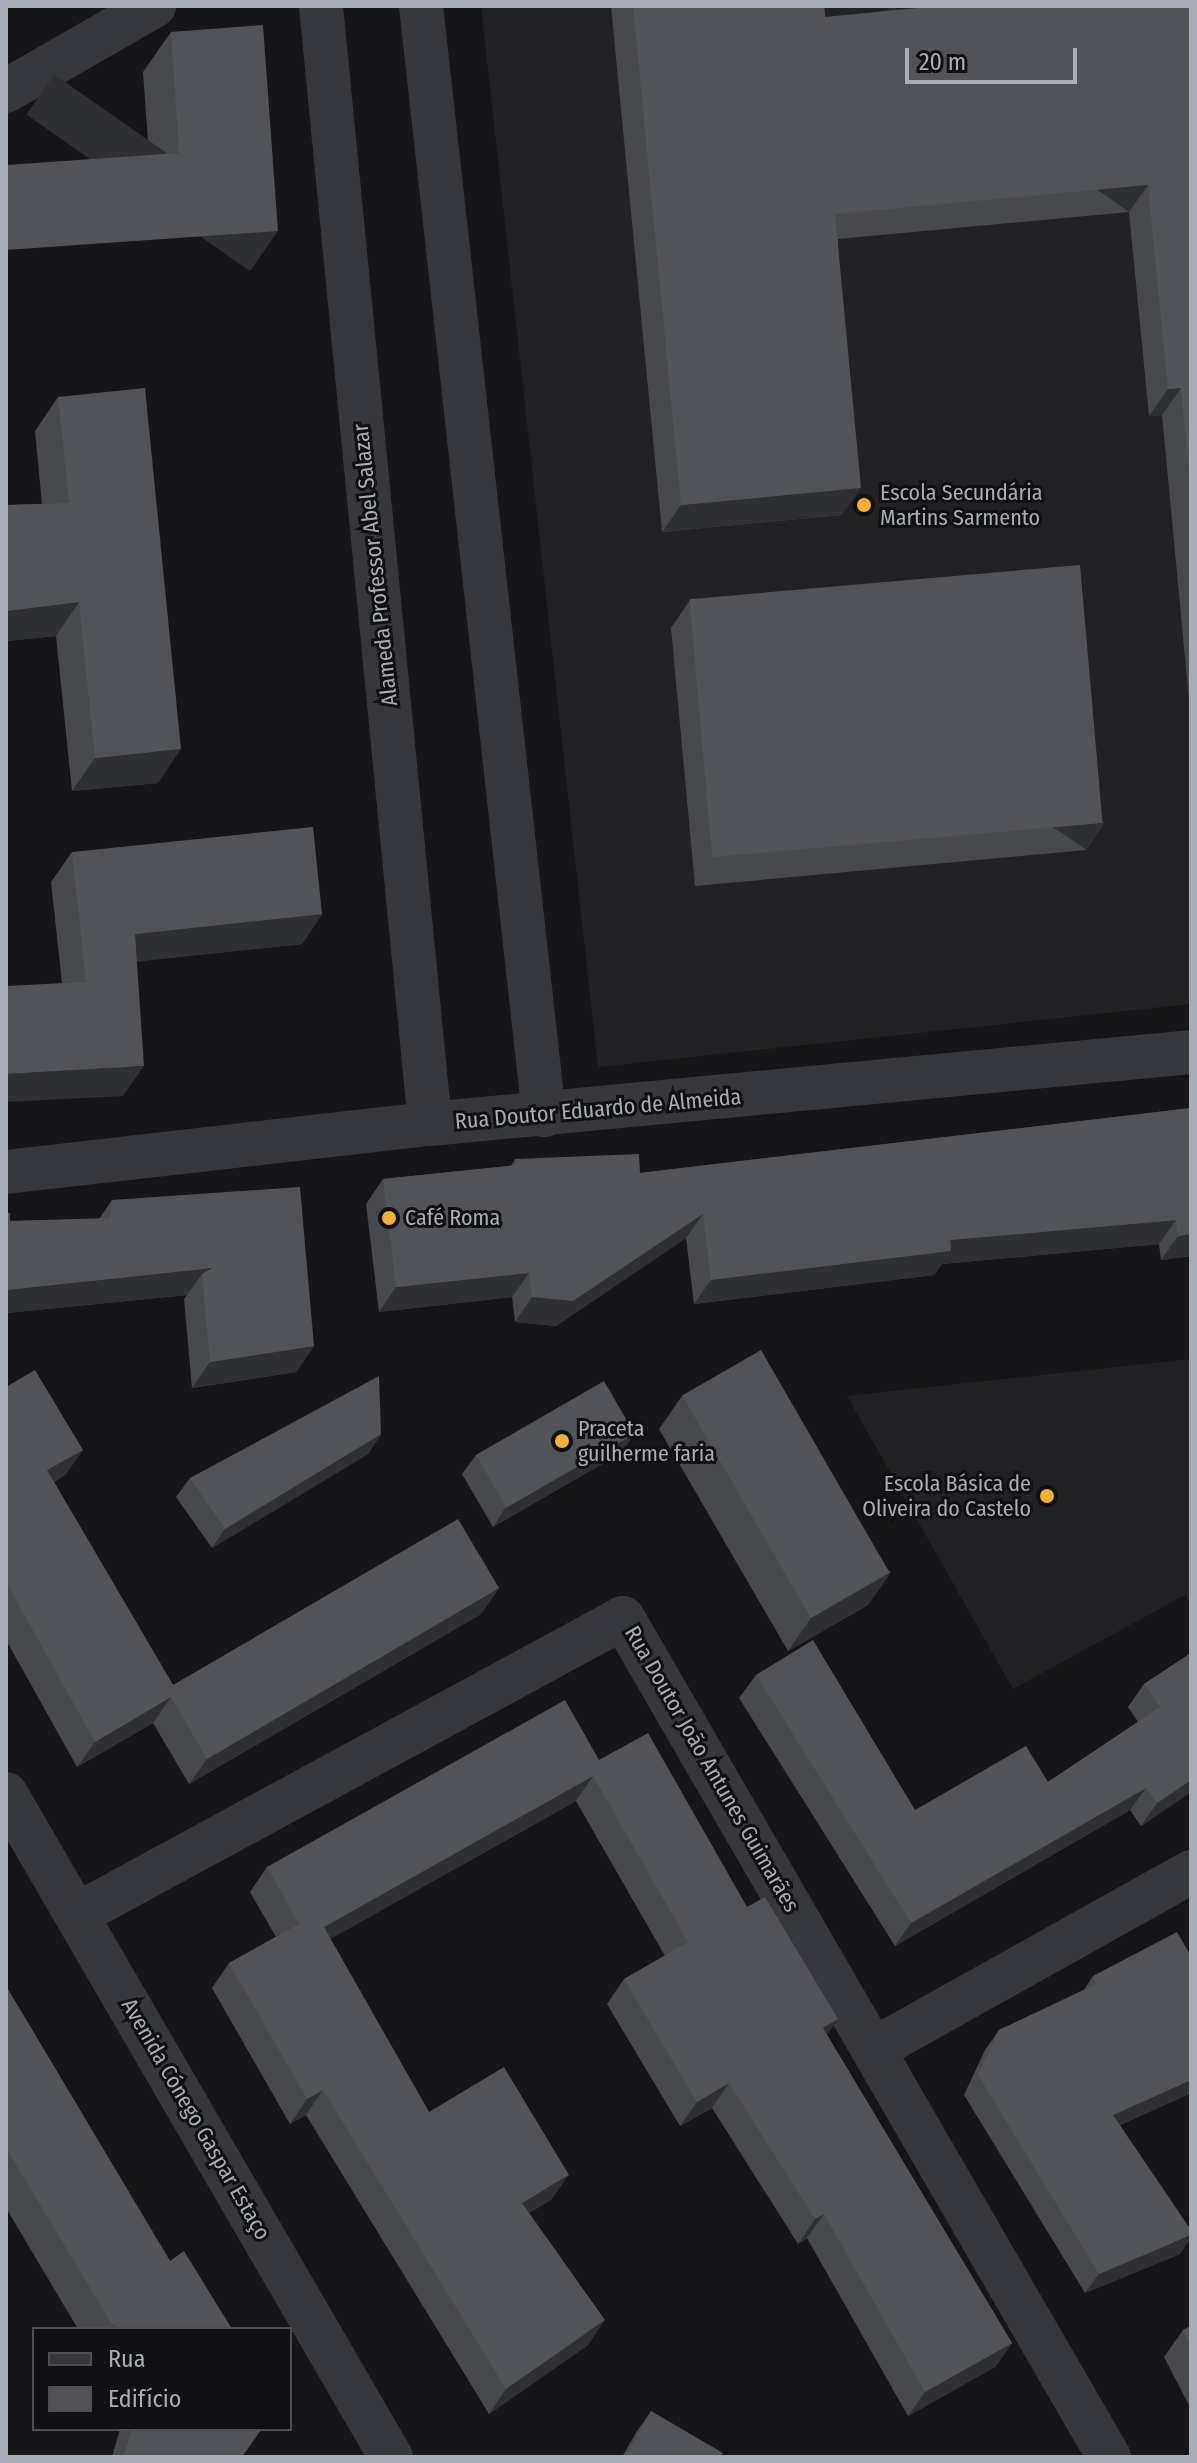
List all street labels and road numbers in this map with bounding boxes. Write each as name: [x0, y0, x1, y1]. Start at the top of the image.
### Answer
street label: Alameda Professor Abel Salazar: [347, 423, 403, 707]
street label: Rua Doutor Eduardo de Almeida: [454, 1083, 742, 1135]
street label: Rua Doutor João Antunes Guimarães: [619, 1621, 805, 1917]
street label: Avenida Cónego Gaspar Estaço: [116, 1994, 276, 2244]

